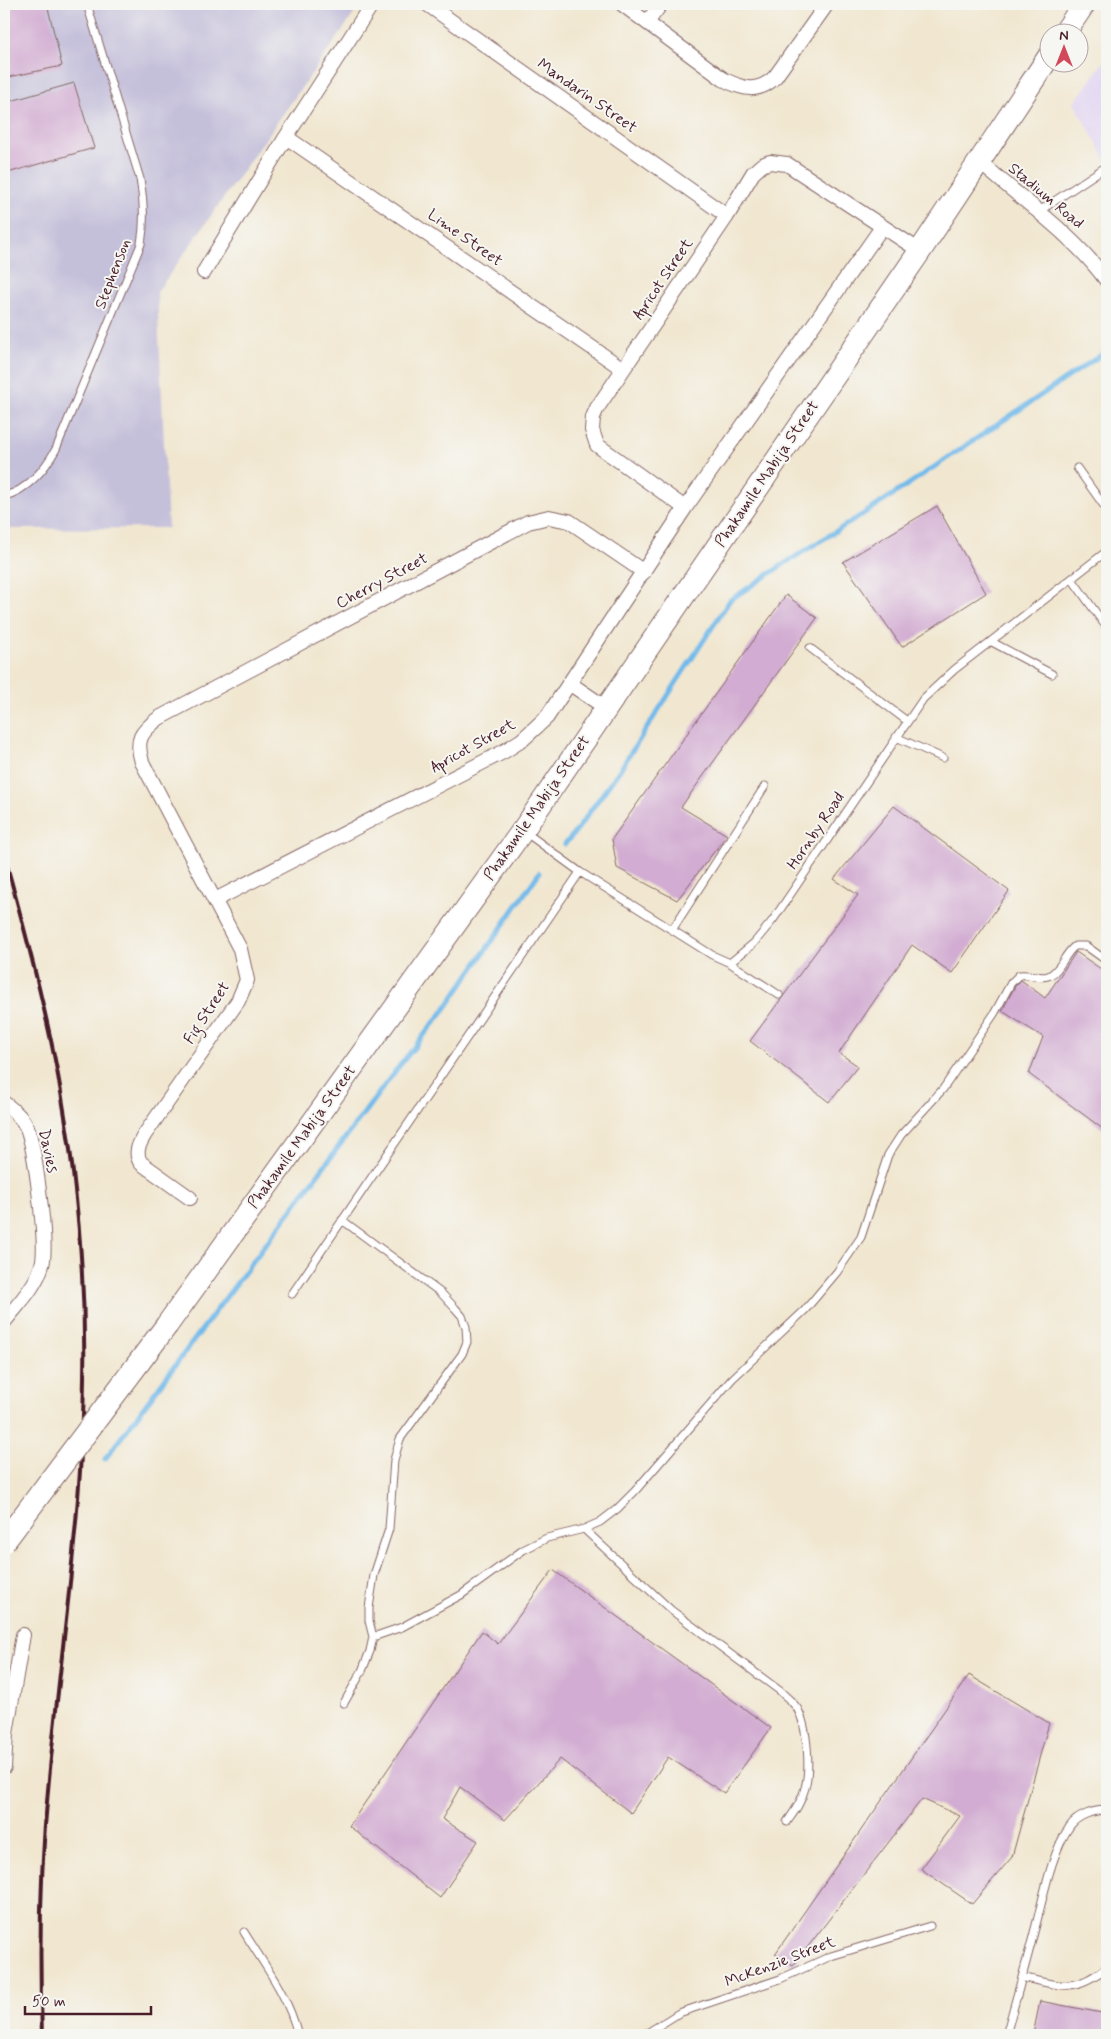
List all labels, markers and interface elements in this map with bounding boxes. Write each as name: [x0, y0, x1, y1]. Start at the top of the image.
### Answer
north arrow: [1038, 22, 1088, 72]
text: N: [1059, 27, 1069, 45]
street label: Mandarin Street: [533, 54, 641, 139]
street label: Stadium Road: [1004, 158, 1088, 234]
street label: Lime Street: [423, 204, 507, 272]
street label: Apricot Street: [628, 234, 699, 324]
street label: Stephenson: [90, 236, 136, 312]
street label: Phakamile Mabija Street: [710, 396, 824, 551]
street label: Cherry Street: [333, 548, 432, 614]
street label: Apricot Street: [427, 714, 520, 779]
street label: Phakamile Mabija Street: [479, 731, 595, 885]
street label: Hornby Road: [782, 788, 850, 874]
street label: Fig Street: [179, 977, 236, 1049]
street label: Phakamile Mabija Street: [243, 1061, 361, 1213]
street label: Davies: [33, 1127, 63, 1175]
street label: McKenzie Street: [722, 1931, 839, 1993]
scale bar: [25, 1984, 151, 2016]
text: 50 m: [32, 1992, 66, 2012]

